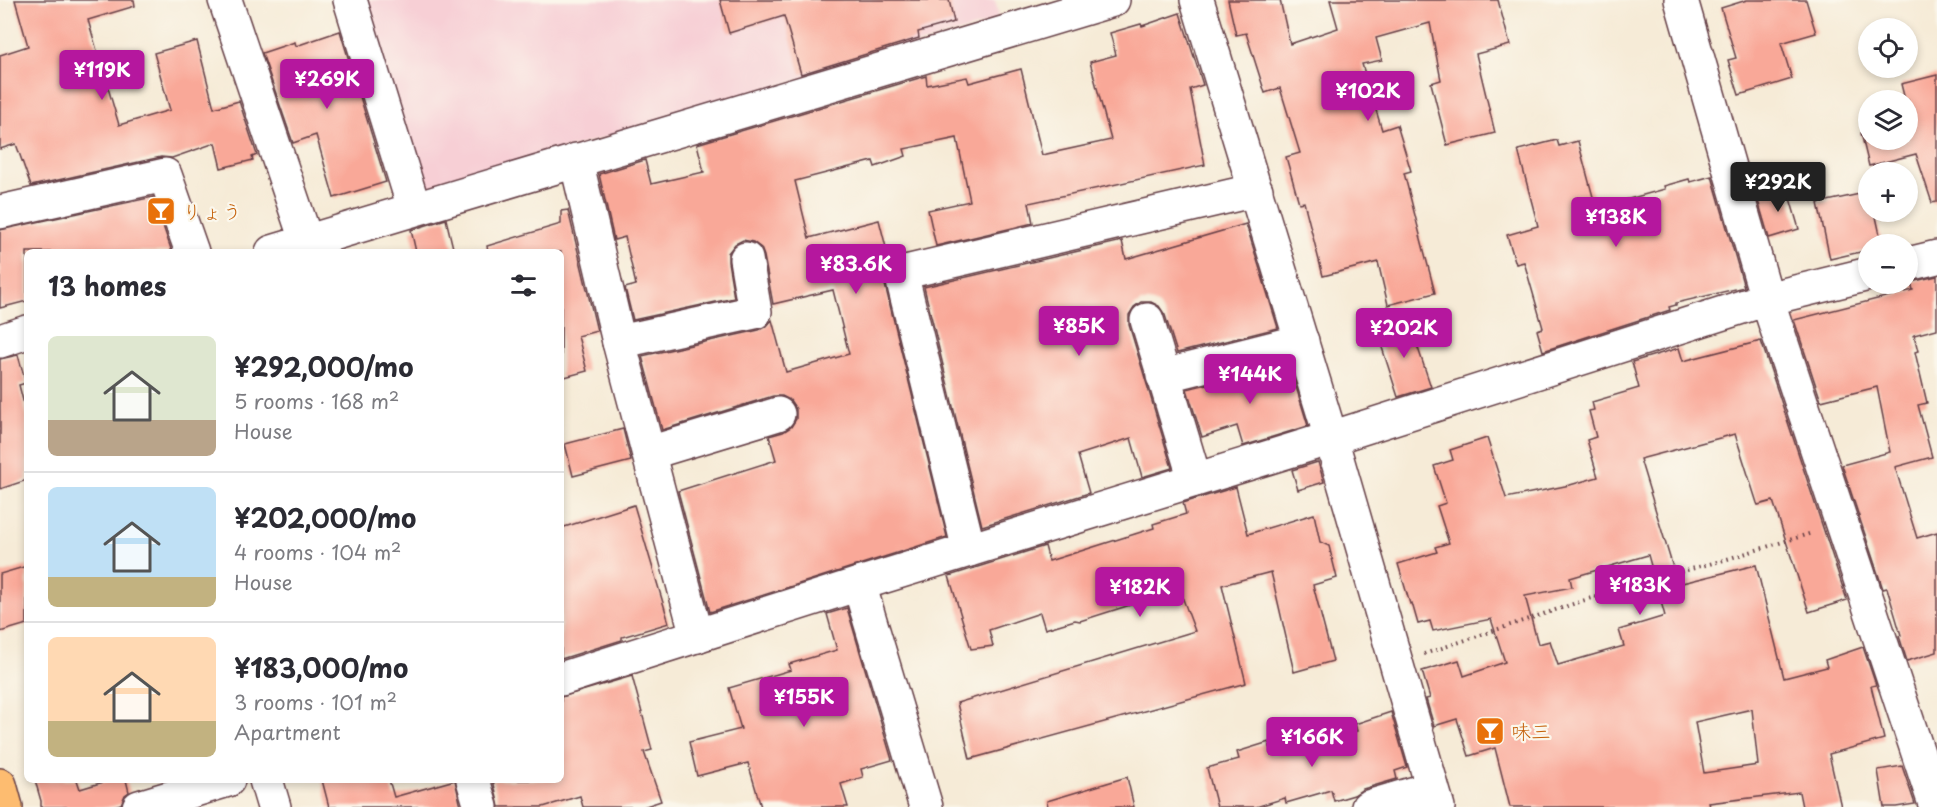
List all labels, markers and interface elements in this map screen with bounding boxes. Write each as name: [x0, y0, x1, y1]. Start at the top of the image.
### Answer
map controls: [1858, 18, 1918, 294]
button: locate: [1858, 18, 1918, 78]
pin: ¥119K: [60, 50, 144, 101]
text: ¥119K: [73, 54, 131, 84]
pin: ¥269K: [285, 59, 369, 110]
text: ¥269K: [294, 63, 360, 93]
pin: ¥102K: [1326, 71, 1410, 122]
text: ¥102K: [1335, 75, 1401, 105]
button: layers: [1858, 90, 1918, 150]
pin: ¥292K: [1736, 162, 1820, 213]
button: +: [1858, 162, 1918, 222]
text: ¥292K: [1745, 166, 1811, 196]
bar icon: りょう: [145, 195, 177, 227]
place label: りょう: [182, 196, 242, 226]
pin: ¥138K: [1574, 197, 1658, 248]
text: ¥138K: [1585, 201, 1647, 231]
button: −: [1858, 234, 1918, 294]
pin: ¥83.6K: [807, 244, 905, 295]
text: ¥83.6K: [820, 248, 892, 278]
text: 13 homes: [48, 266, 166, 305]
icon: filters: [507, 269, 540, 302]
pin: ¥85K: [1043, 306, 1115, 357]
pin: ¥202K: [1362, 308, 1446, 359]
text: ¥85K: [1053, 310, 1105, 340]
text: ¥202K: [1370, 312, 1438, 342]
text: ¥292,000/mo: [234, 347, 413, 386]
pin: ¥144K: [1208, 354, 1292, 405]
text: ¥144K: [1218, 358, 1282, 388]
icon: home: [96, 360, 168, 432]
text: 5 rooms · 168 m²: [234, 386, 399, 416]
text: House: [234, 416, 293, 446]
text: ¥202,000/mo: [234, 498, 416, 537]
icon: home: [96, 511, 168, 583]
text: 4 rooms · 104 m²: [234, 537, 401, 567]
pin: ¥183K: [1598, 565, 1682, 616]
text: House: [234, 567, 293, 597]
pin: ¥182K: [1098, 567, 1182, 618]
text: ¥183K: [1609, 569, 1671, 599]
text: ¥182K: [1109, 571, 1171, 601]
text: ¥183,000/mo: [234, 648, 408, 687]
icon: home: [96, 661, 168, 733]
pin: ¥155K: [762, 677, 846, 728]
text: ¥155K: [773, 681, 835, 711]
text: 3 rooms · 101 m²: [234, 687, 397, 717]
bar icon: 味三: [1474, 715, 1506, 747]
place label: 味三: [1511, 716, 1551, 746]
text: Apartment: [234, 717, 341, 747]
pin: ¥166K: [1270, 717, 1354, 768]
text: ¥166K: [1280, 721, 1344, 751]

